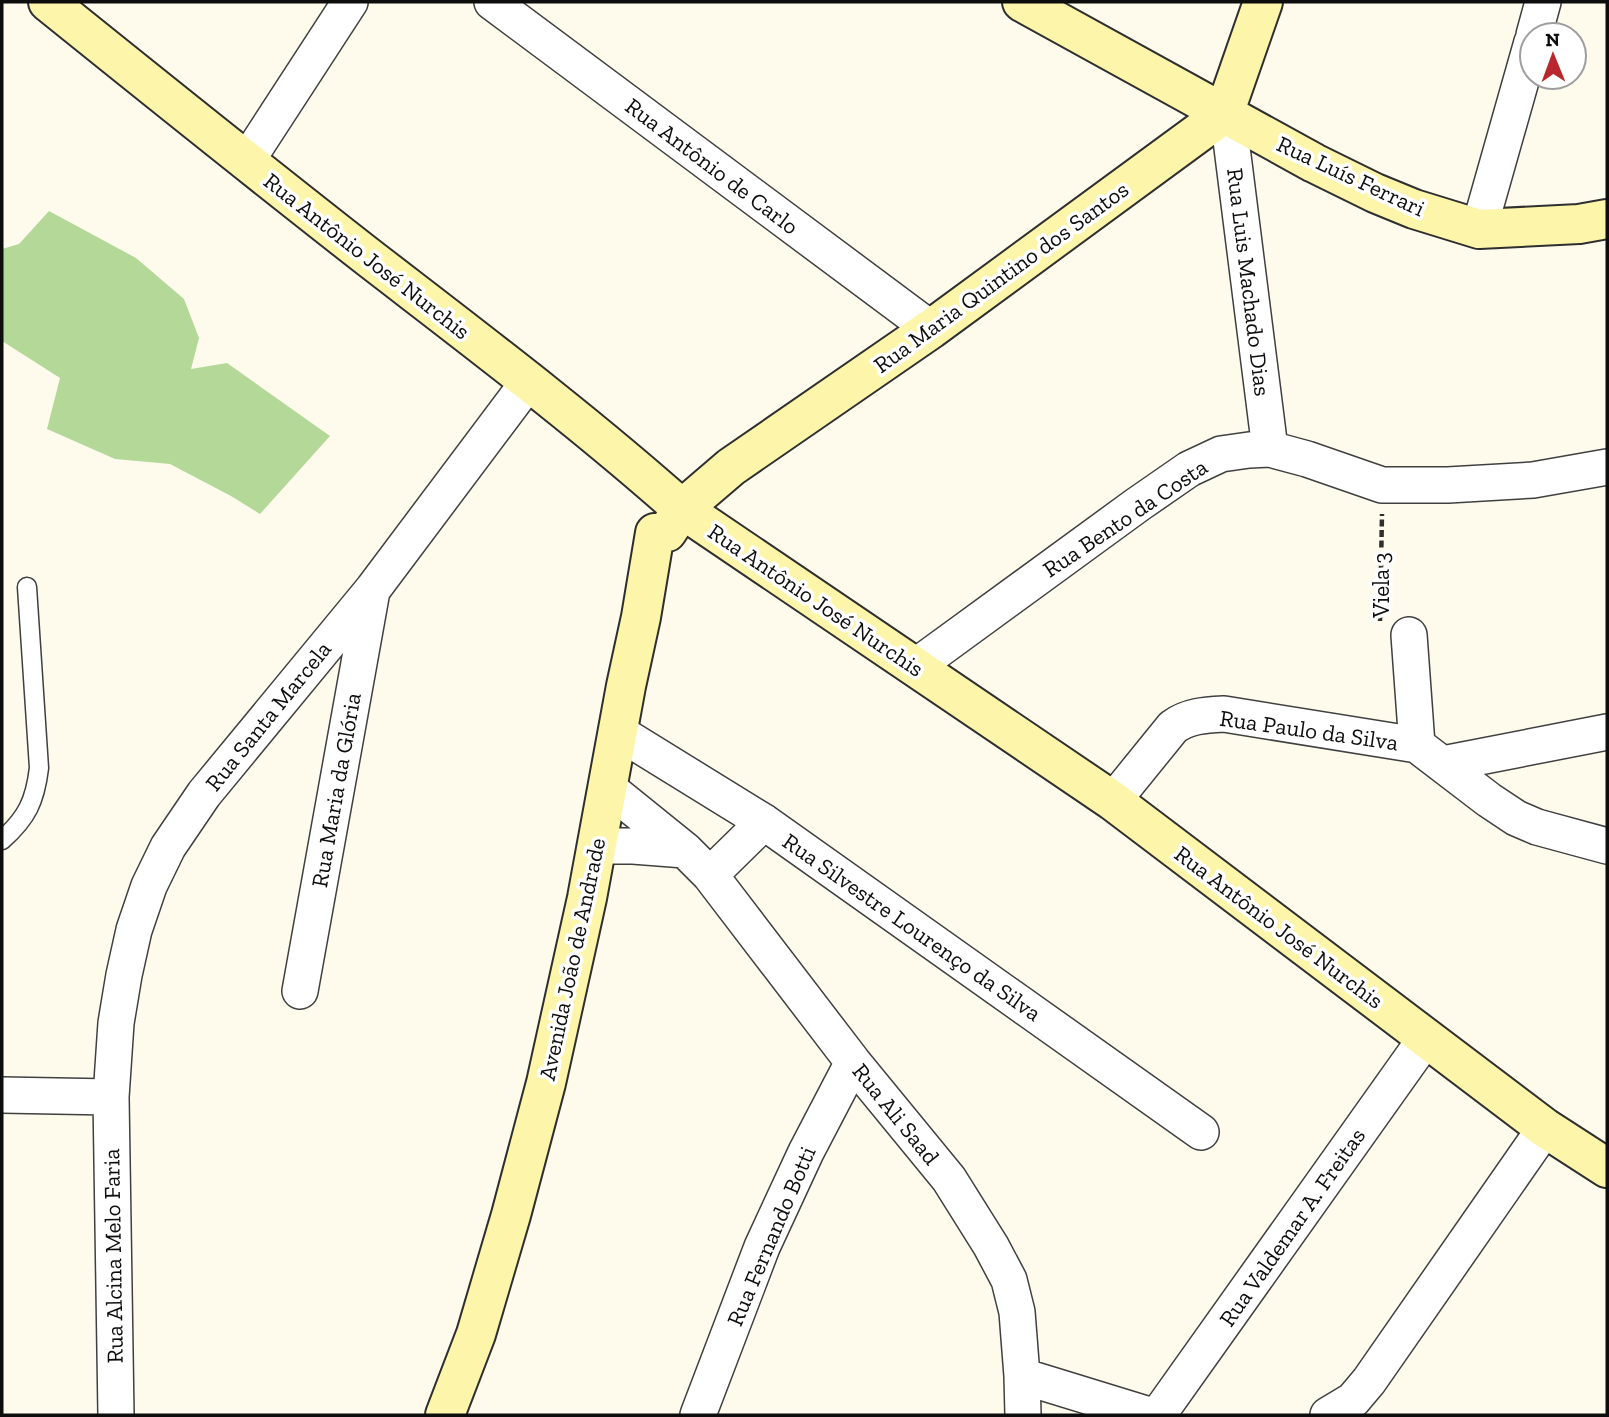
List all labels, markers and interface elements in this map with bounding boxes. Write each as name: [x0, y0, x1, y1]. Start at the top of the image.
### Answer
north arrow: [1518, 21, 1588, 91]
text: N: [1545, 28, 1560, 51]
street label: Rua Antônio de Carlo: [620, 92, 804, 240]
street label: Rua Luís Ferrari: [1273, 129, 1429, 223]
street label: Rua Luis Machado Dias: [1221, 166, 1277, 398]
street label: Rua Antônio José Nurchis: [258, 167, 476, 345]
street label: Rua Maria Quintino dos Santos: [868, 175, 1134, 379]
street label: Rua Bento da Costa: [1037, 453, 1213, 583]
street label: Rua Antônio José Nurchis: [703, 517, 929, 683]
street label: Viela 3: [1367, 552, 1395, 619]
street label: Rua Santa Marcela: [199, 636, 337, 796]
street label: Rua Maria da Glória: [305, 691, 367, 889]
street label: Rua Paulo da Silva: [1218, 704, 1400, 756]
street label: Rua Silvestre Lourenço da Silva: [777, 827, 1047, 1027]
street label: Avenida João de Andrade: [533, 835, 611, 1083]
street label: Rua Antônio José Nurchis: [1169, 839, 1389, 1015]
street label: Rua Ali Saad: [847, 1058, 946, 1171]
street label: Rua Valdemar A. Freitas: [1213, 1122, 1371, 1332]
street label: Rua Fernando Botti: [720, 1142, 822, 1330]
street label: Rua Alcina Melo Faria: [97, 1148, 129, 1364]

